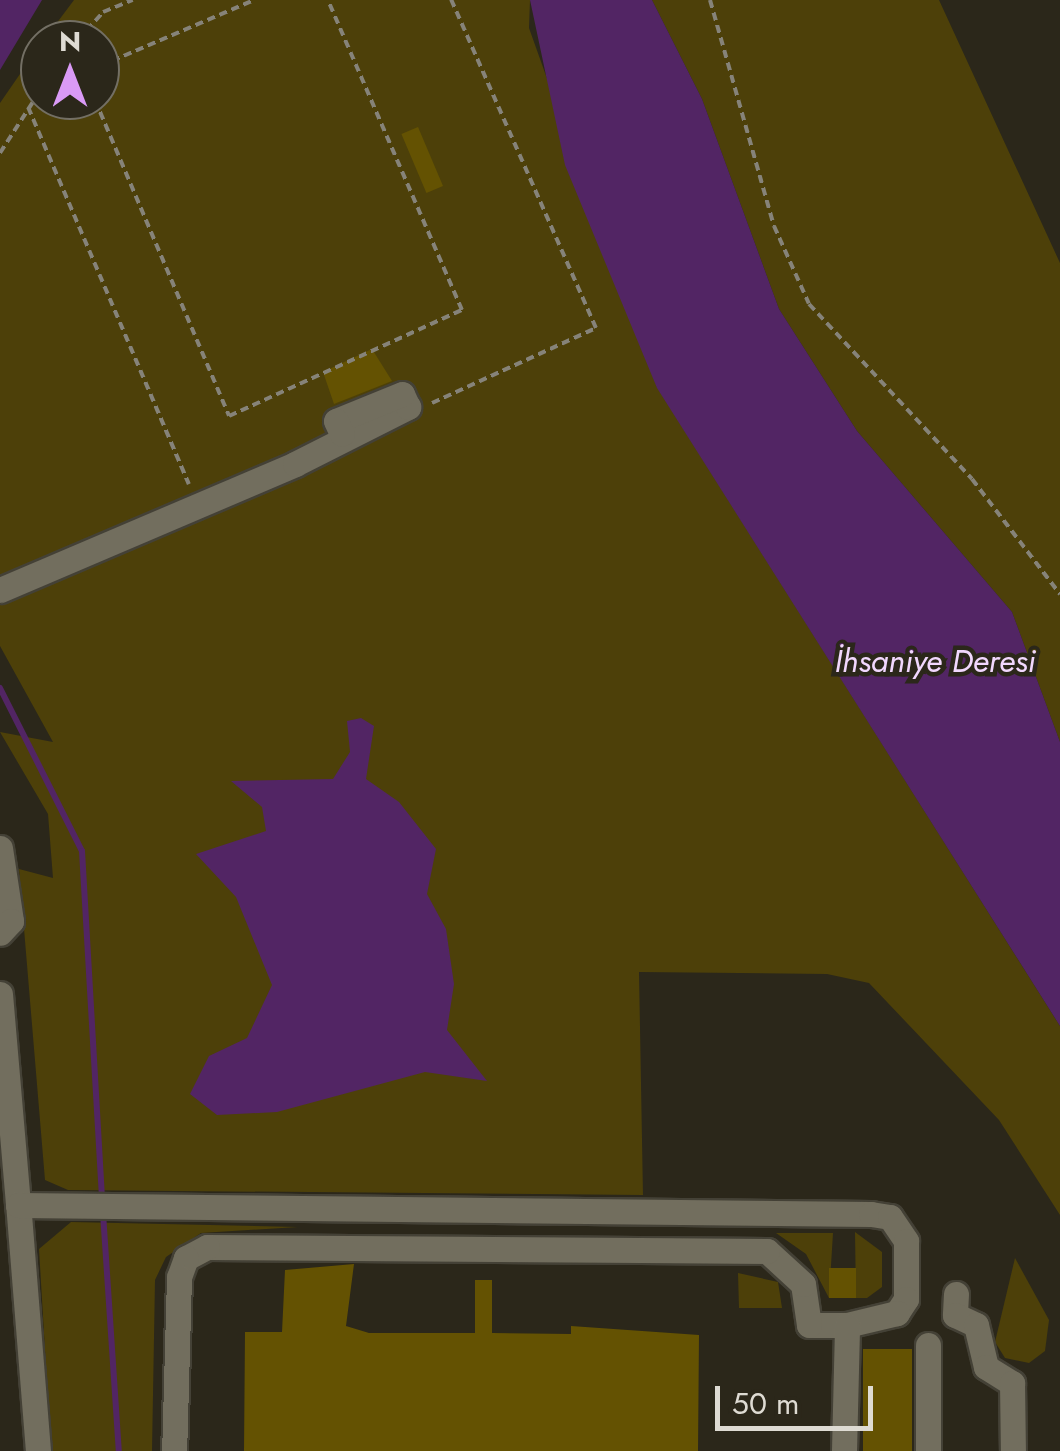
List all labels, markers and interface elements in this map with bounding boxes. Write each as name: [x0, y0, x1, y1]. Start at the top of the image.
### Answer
north arrow: [20, 20, 120, 120]
text: N: [59, 21, 81, 62]
water label: İhsaniye Deresi: [834, 642, 1036, 680]
scale bar: [720, 1366, 878, 1428]
text: 50 m: [732, 1382, 799, 1425]

